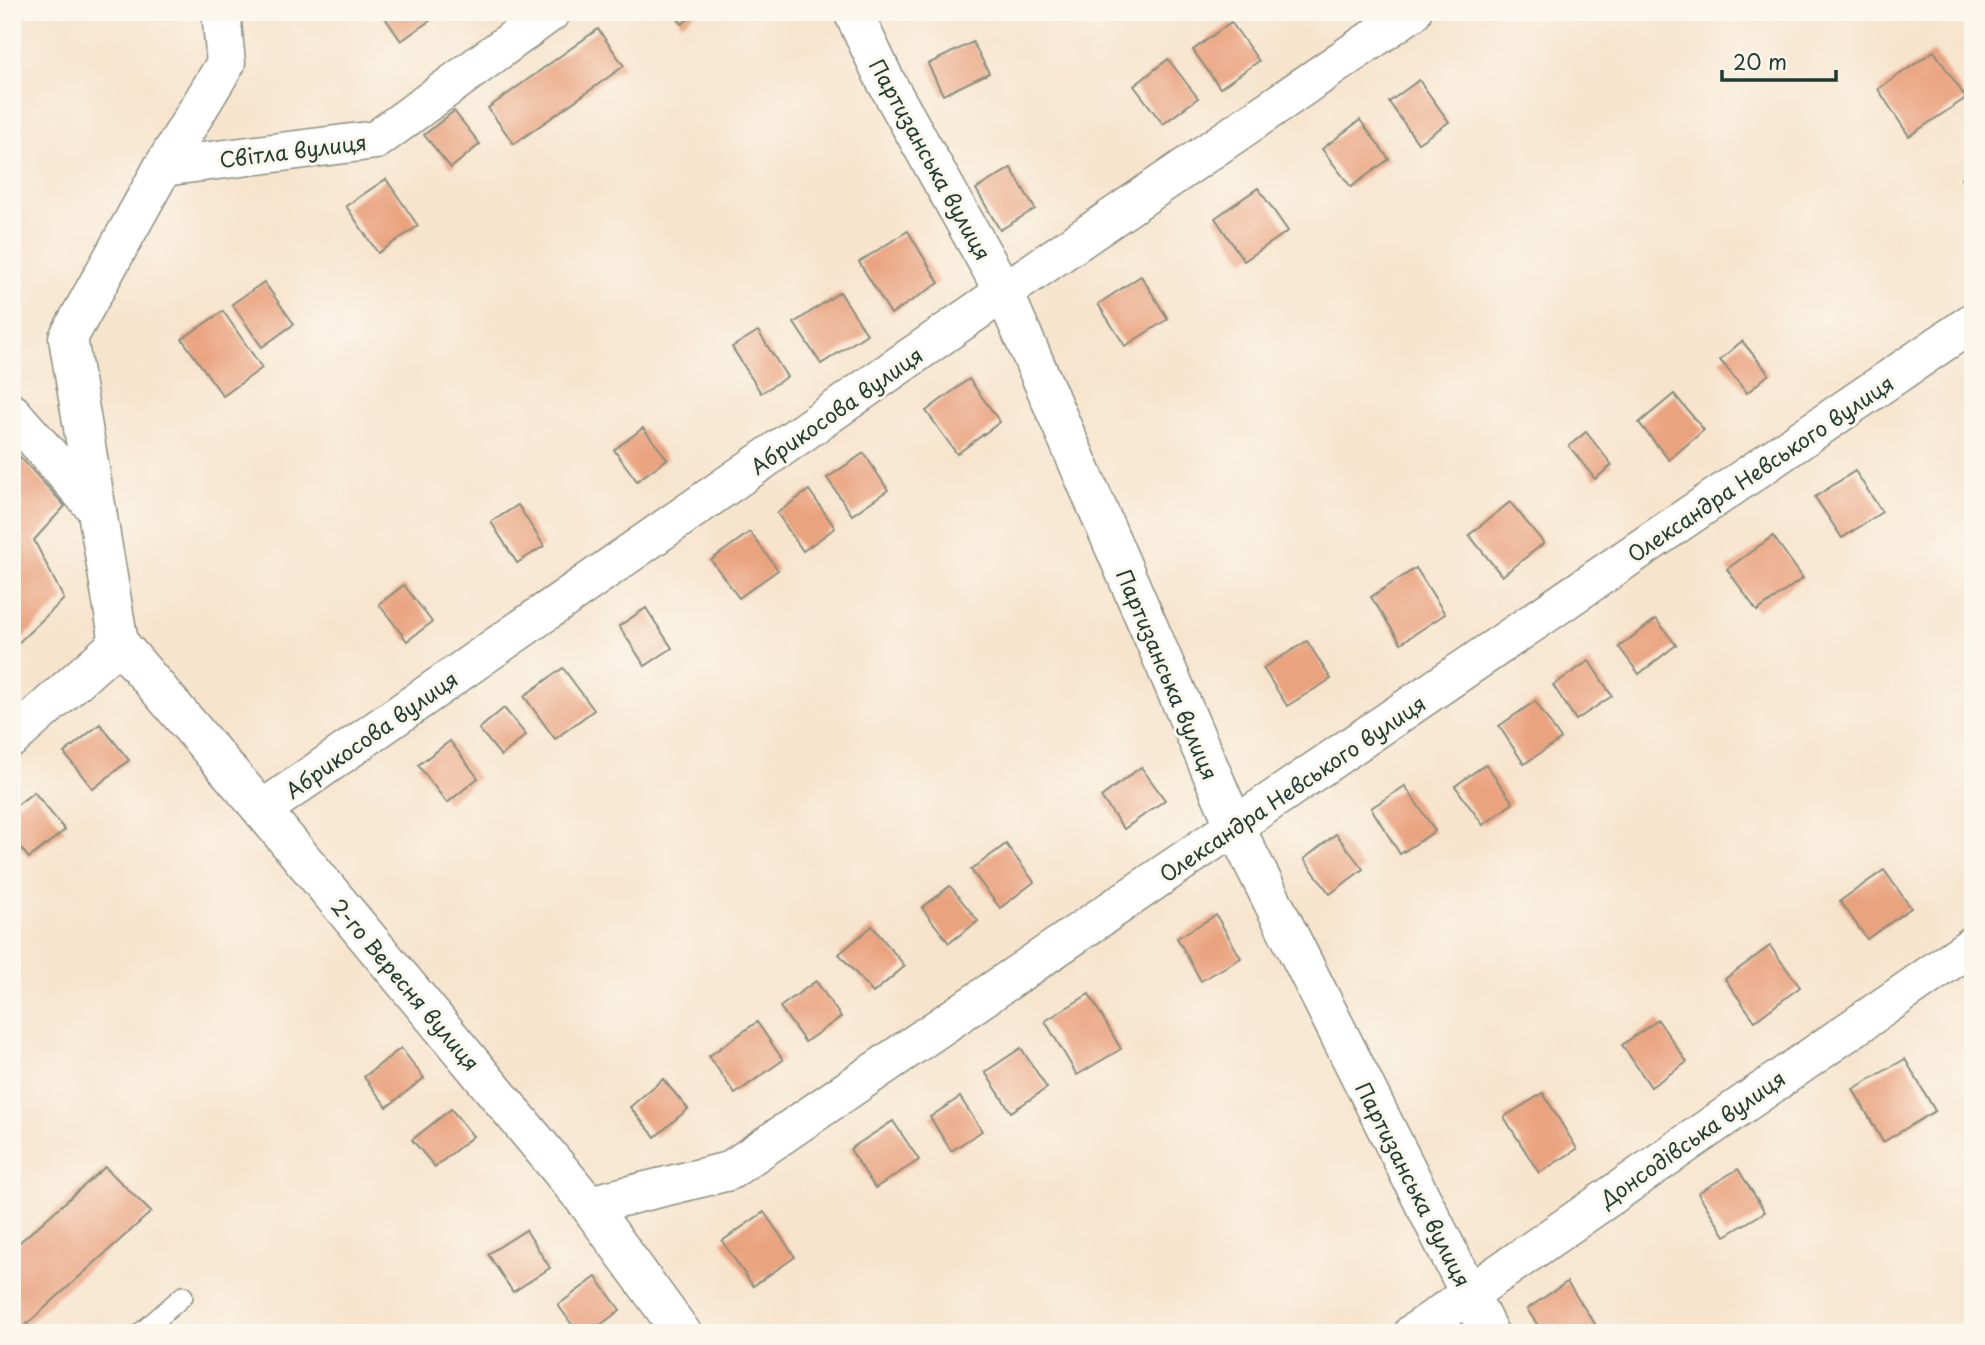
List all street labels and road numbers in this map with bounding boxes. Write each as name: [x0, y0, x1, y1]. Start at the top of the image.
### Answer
street label: Партизанська вулиця: [862, 52, 1000, 266]
street label: Світла вулиця: [218, 125, 368, 175]
street label: Абрикосова вулиця: [743, 338, 929, 482]
street label: Олександра Невського вулиця: [1620, 367, 1900, 569]
street label: Партизанська вулиця: [1109, 564, 1227, 784]
street label: Абрикосова вулиця: [278, 662, 464, 806]
street label: Олександра Невського вулиця: [1152, 687, 1432, 889]
street label: 2-го Вересня вулиця: [324, 891, 488, 1077]
street label: Донсодівська вулиця: [1592, 1062, 1791, 1215]
street label: Партизанська вулиця: [1348, 1076, 1480, 1292]

